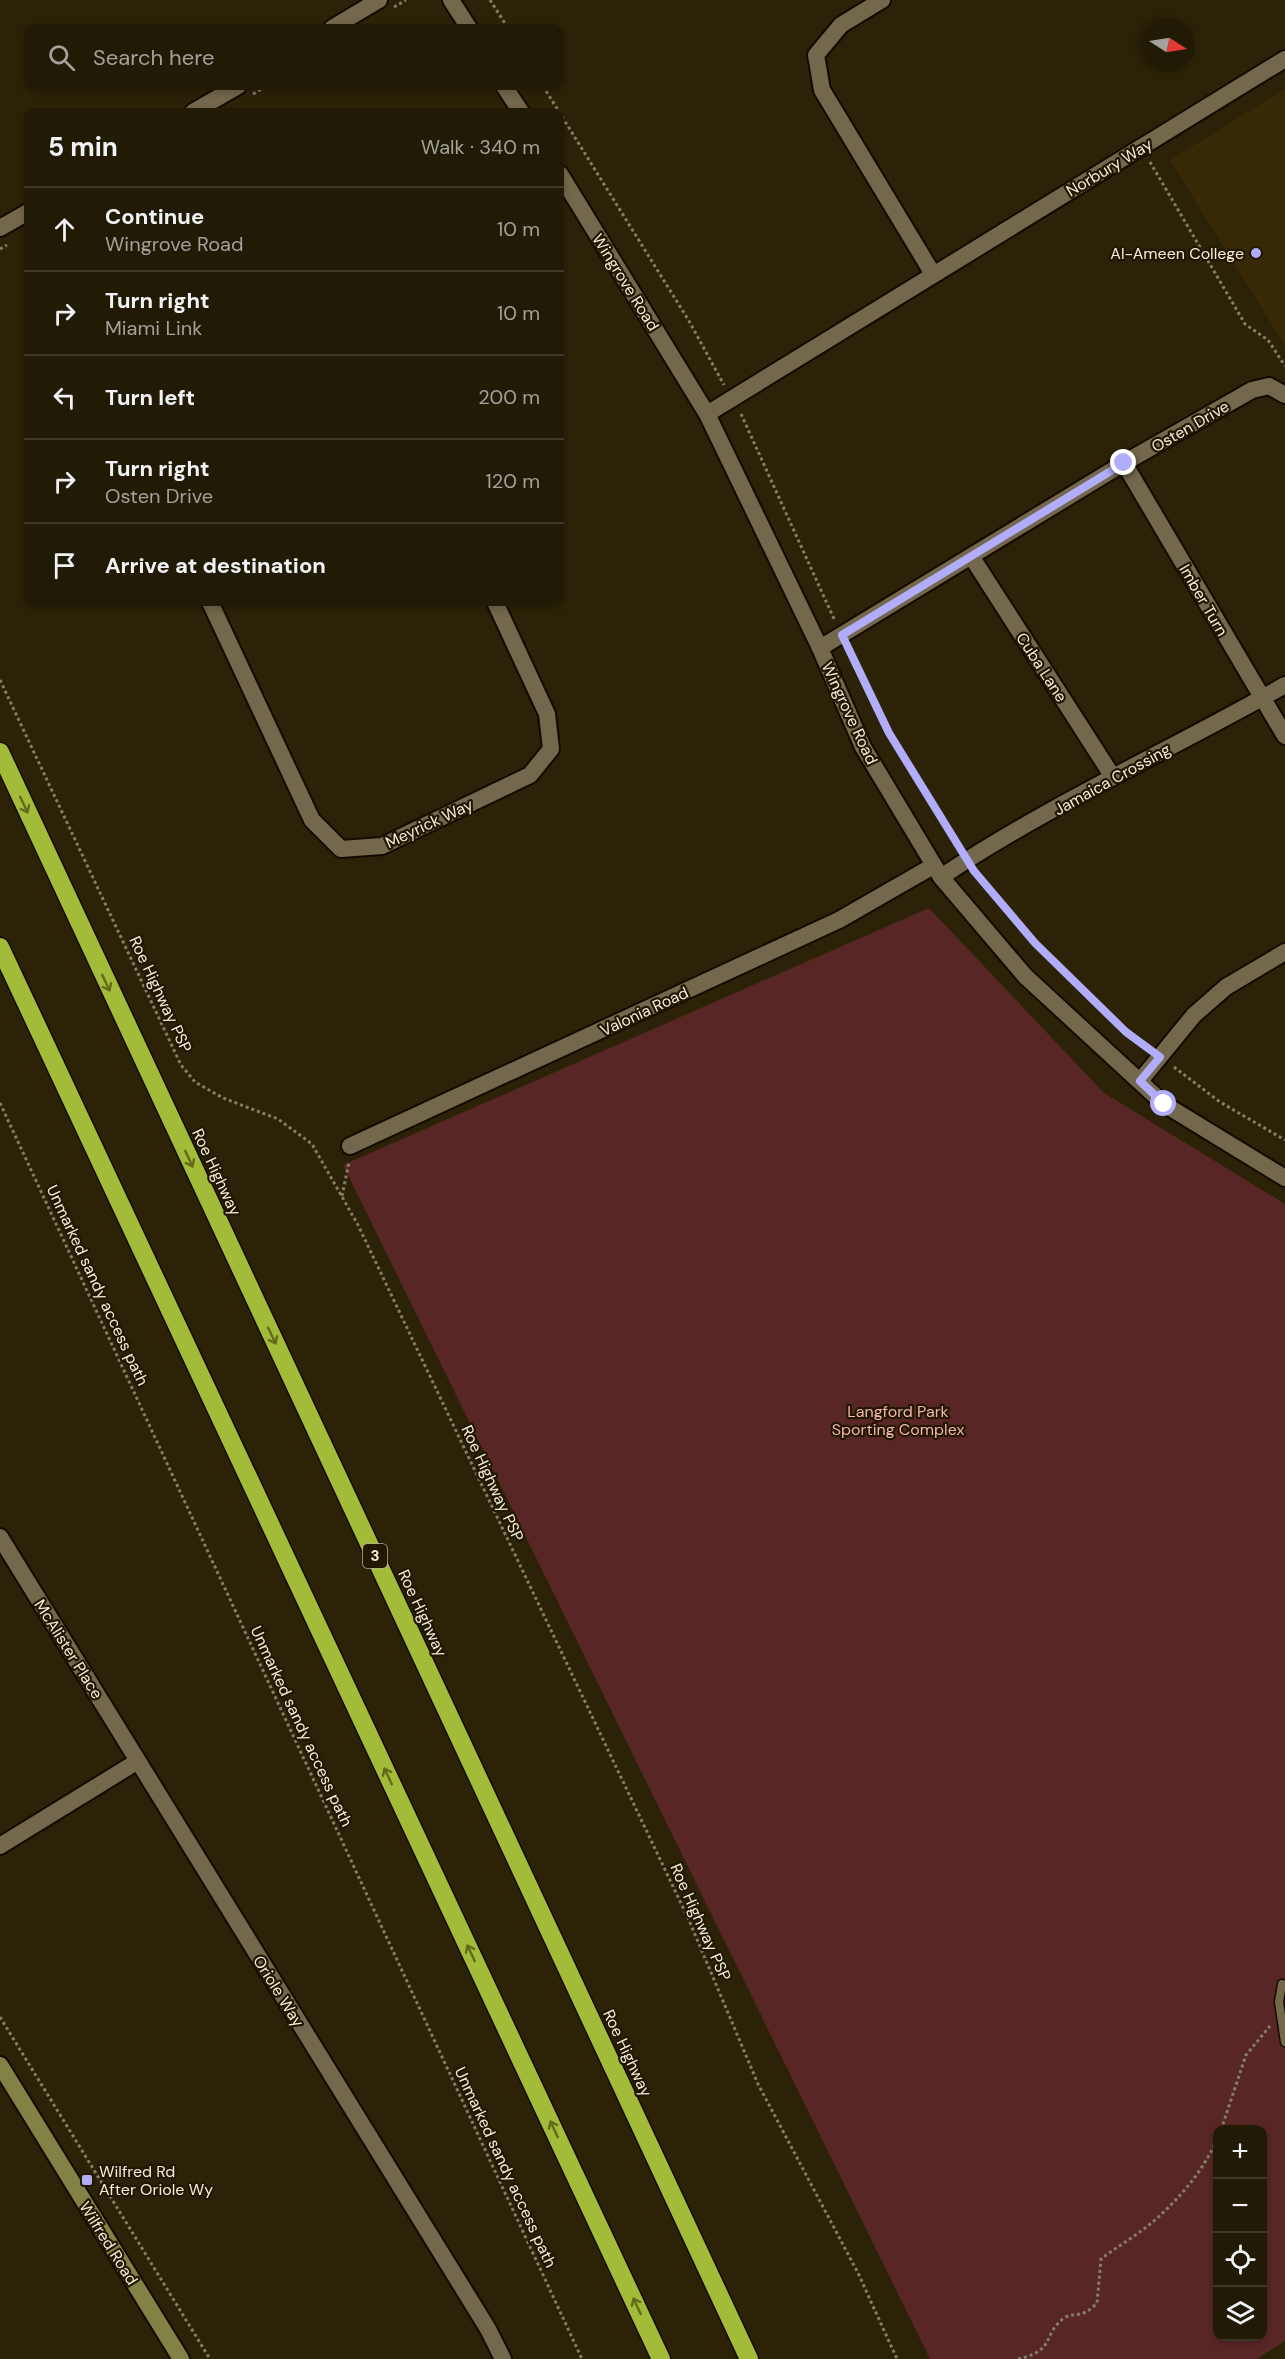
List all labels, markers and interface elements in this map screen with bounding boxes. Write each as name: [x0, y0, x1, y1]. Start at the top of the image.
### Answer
north arrow: [1141, 18, 1195, 72]
search box: [24, 24, 564, 90]
icon: search: [45, 41, 78, 74]
text: Search here: [93, 43, 214, 72]
text: 5 min: [48, 130, 118, 164]
street label: Norbury Way: [1062, 133, 1156, 201]
text: Walk · 340 m: [421, 134, 540, 160]
text: Continue: [105, 202, 204, 231]
icon: ahead: [48, 213, 81, 246]
text: 10 m: [497, 216, 540, 242]
street label: Wingrove Road: [587, 230, 664, 335]
text: Wingrove Road: [105, 231, 243, 257]
place label: Al-Ameen College: [1110, 243, 1244, 264]
marker: Al-Ameen College: [1249, 246, 1263, 260]
text: Turn right: [105, 286, 210, 315]
icon: right: [48, 297, 81, 330]
text: 10 m: [497, 300, 540, 326]
text: Miami Link: [105, 315, 202, 341]
icon: left: [48, 381, 81, 414]
text: Turn left: [105, 383, 195, 412]
text: 200 m: [478, 384, 540, 410]
street label: Osten Drive: [1148, 396, 1233, 457]
route end: [1110, 449, 1136, 475]
text: Turn right: [105, 454, 210, 483]
icon: right: [48, 465, 81, 498]
text: 120 m: [486, 468, 540, 494]
text: Osten Drive: [105, 483, 213, 509]
icon: arrive: [48, 549, 81, 582]
text: Arrive at destination: [105, 551, 326, 580]
street label: Imber Turn: [1175, 560, 1233, 640]
street label: Cuba Lane: [1011, 628, 1072, 706]
street label: Wingrove Road: [817, 659, 882, 768]
street label: Jamaica Crossing: [1050, 739, 1174, 820]
street label: Meyrick Way: [382, 794, 477, 853]
one-way arrow: [19, 796, 31, 814]
street label: Roe Highway PSP: [124, 933, 197, 1056]
one-way arrow: [100, 973, 112, 991]
street label: Valonia Road: [597, 982, 692, 1041]
route start: [1150, 1090, 1176, 1116]
street label: Roe Highway: [187, 1125, 246, 1219]
one-way arrow: [183, 1150, 195, 1168]
street label: Unmarked sandy access path: [42, 1182, 153, 1389]
one-way arrow: [266, 1326, 278, 1344]
park label: Langford Park Sporting Complex: [832, 1401, 964, 1440]
street label: Roe Highway PSP: [456, 1422, 529, 1545]
road number: 3: [363, 1544, 387, 1568]
street label: Roe Highway: [393, 1566, 452, 1660]
street label: McAlister Place: [30, 1596, 108, 1703]
street label: Unmarked sandy access path: [246, 1623, 357, 1830]
one-way arrow: [382, 1768, 394, 1786]
street label: Roe Highway PSP: [665, 1860, 736, 1984]
one-way arrow: [465, 1944, 477, 1962]
street label: Oriole Way: [248, 1952, 309, 2031]
street label: Roe Highway: [598, 2006, 657, 2100]
street label: Unmarked sandy access path: [450, 2064, 561, 2271]
one-way arrow: [548, 2121, 560, 2139]
map controls: [1213, 2125, 1267, 2341]
button: +: [1213, 2125, 1267, 2179]
place label: Wilfred Rd After Oriole Wy: [99, 2161, 213, 2200]
marker: Wilfred Rd After Oriole Wy: [80, 2173, 94, 2187]
button: −: [1213, 2179, 1267, 2233]
street label: Wilfred Road: [75, 2198, 143, 2289]
button: locate: [1213, 2233, 1267, 2287]
button: layers: [1213, 2287, 1267, 2341]
one-way arrow: [630, 2297, 642, 2315]

